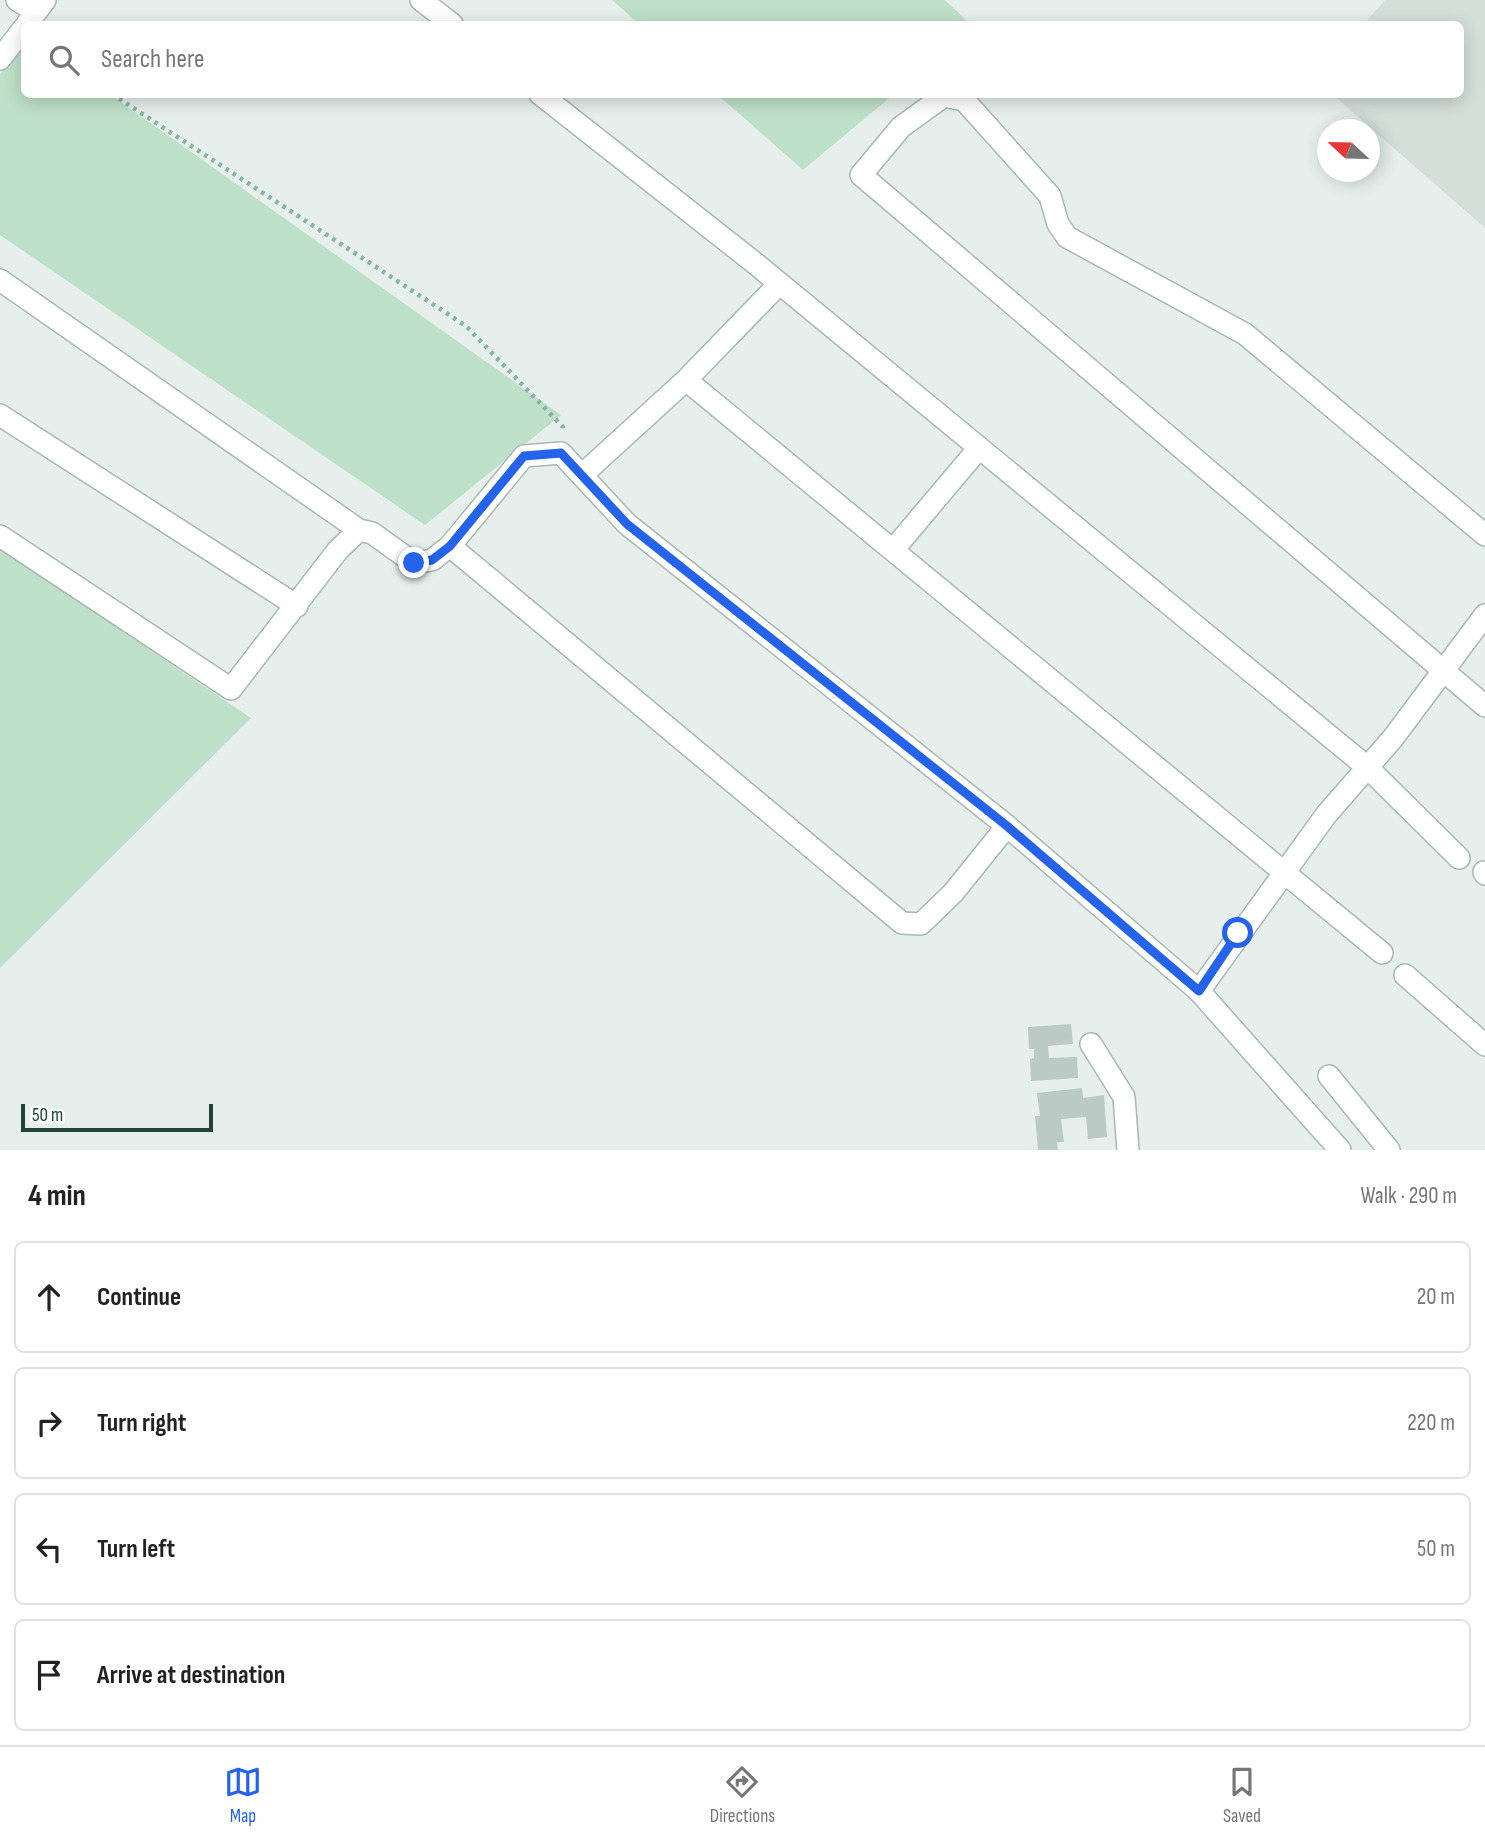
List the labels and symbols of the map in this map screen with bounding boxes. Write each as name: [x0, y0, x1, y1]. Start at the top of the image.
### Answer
north arrow: [1317, 119, 1380, 182]
route end: [398, 547, 429, 578]
route start: [1222, 917, 1253, 948]
scale bar: [21, 1101, 214, 1133]

